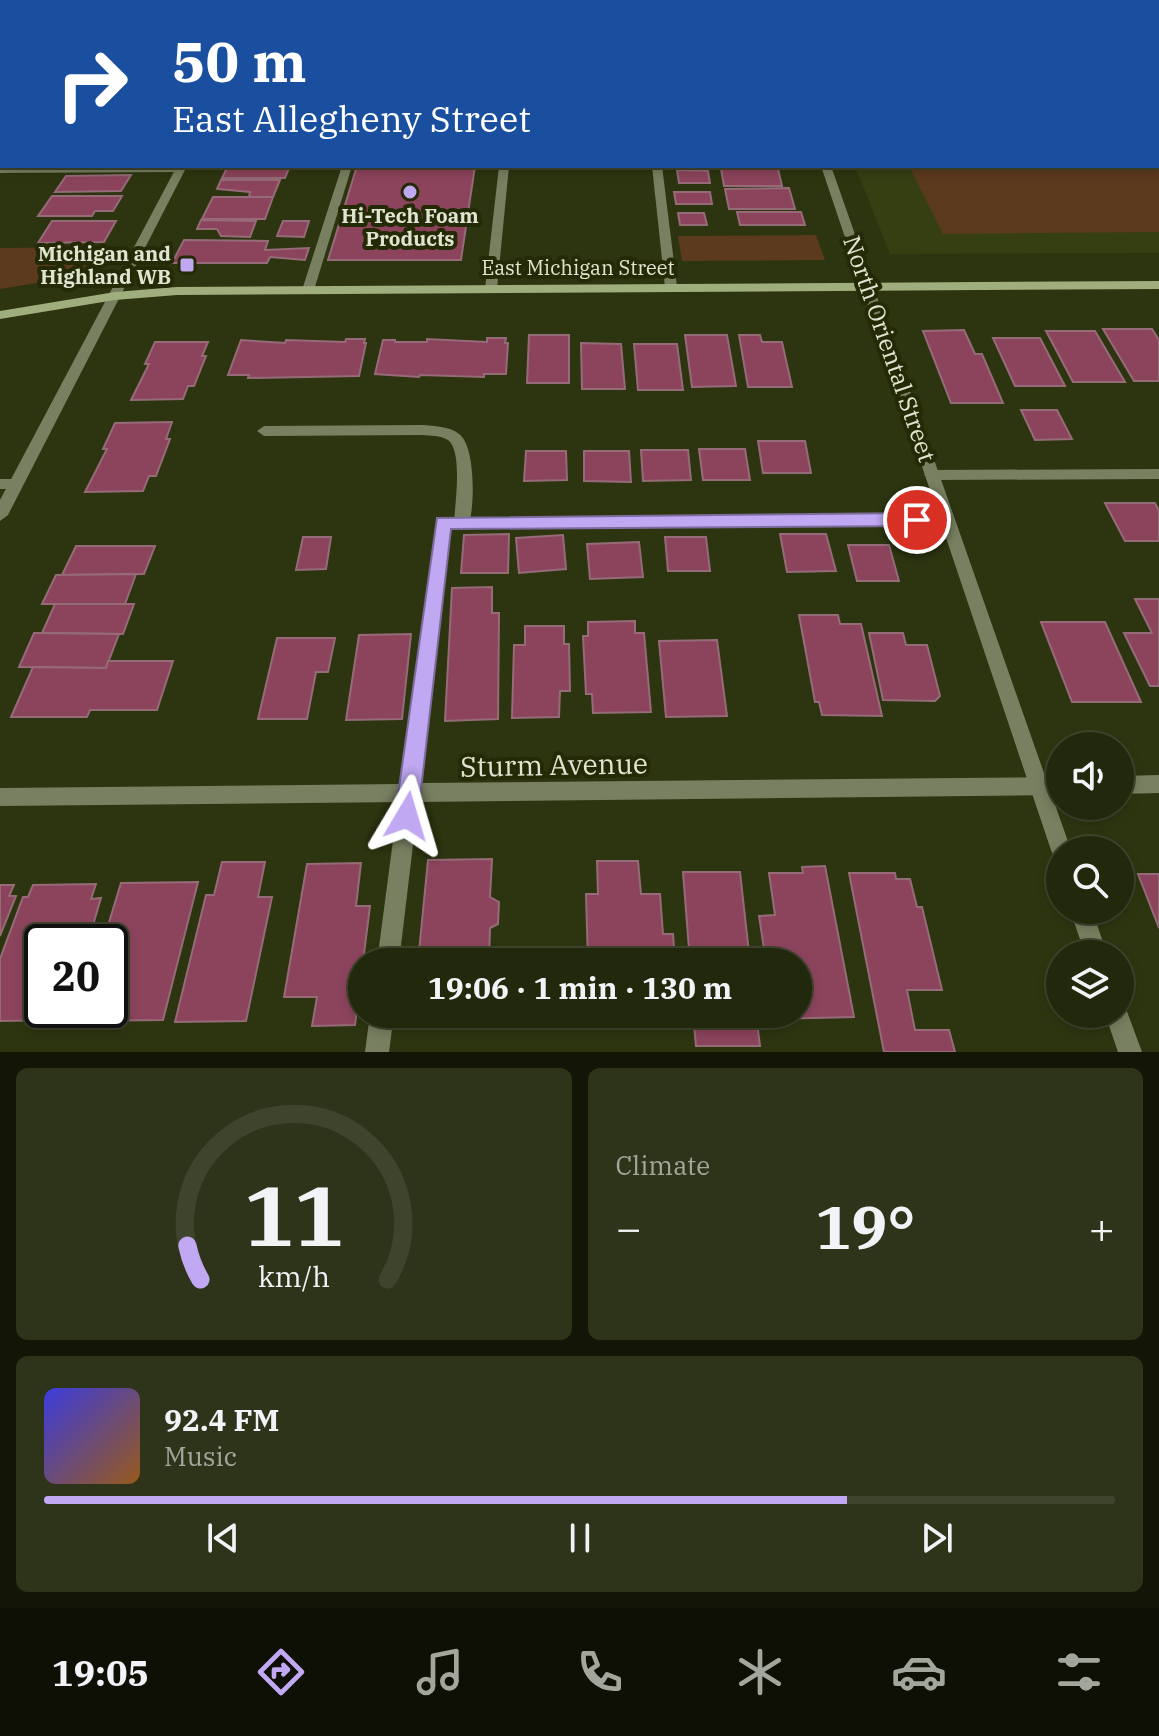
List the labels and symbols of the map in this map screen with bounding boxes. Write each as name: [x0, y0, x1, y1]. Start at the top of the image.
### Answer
marker: Hi-Tech Foam Products: [401, 183, 419, 201]
place label: Hi-Tech Foam Products: [341, 202, 479, 252]
street label: North Oriental Street: [836, 231, 944, 466]
place label: Michigan and Highland WB: [38, 240, 171, 290]
street label: East Michigan Street: [481, 254, 675, 281]
marker: Michigan and Highland WB: [178, 256, 196, 274]
pin: [883, 486, 951, 554]
street label: Sturm Avenue: [460, 744, 648, 785]
position arrow: [365, 774, 449, 858]
speed limit sign: 20: [24, 924, 128, 1028]

